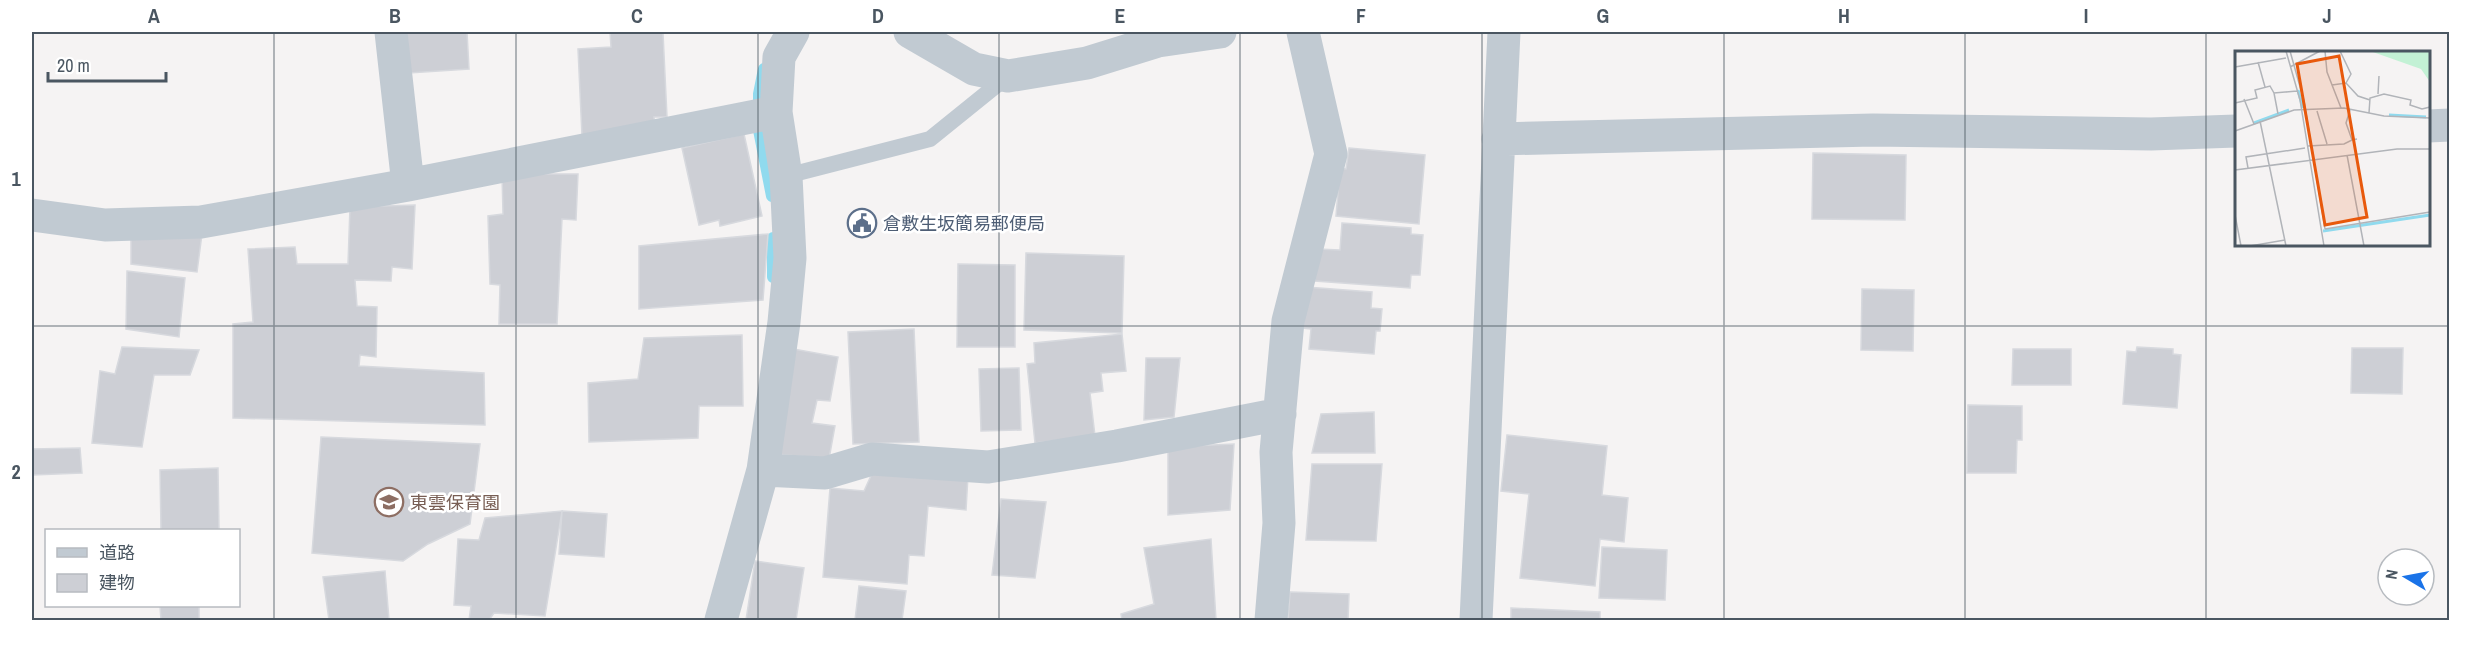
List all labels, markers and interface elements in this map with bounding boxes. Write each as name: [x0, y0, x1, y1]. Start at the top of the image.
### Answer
text: A: [148, 2, 160, 29]
text: B: [389, 2, 401, 29]
text: C: [631, 2, 643, 29]
text: D: [872, 2, 884, 29]
text: E: [1115, 2, 1126, 29]
text: F: [1356, 2, 1366, 29]
text: G: [1597, 2, 1609, 29]
text: H: [1838, 2, 1850, 29]
text: I: [2084, 2, 2088, 29]
text: J: [2322, 2, 2332, 29]
scale bar: [48, 45, 166, 83]
inset map: [2235, 51, 2430, 246]
text: 20 m: [57, 53, 90, 78]
text: 1: [11, 165, 21, 192]
public building icon: 倉敷生坂簡易郵便局: [846, 207, 878, 239]
place label: 倉敷生坂簡易郵便局: [883, 211, 1045, 236]
text: 2: [11, 458, 21, 485]
school or university icon: 東雲保育園: [373, 486, 405, 518]
place label: 東雲保育園: [410, 490, 500, 515]
legend: [45, 529, 240, 607]
text: 道路: [99, 540, 135, 565]
north arrow: [2376, 547, 2436, 607]
text: N: [2380, 568, 2403, 581]
text: 建物: [99, 570, 135, 595]

